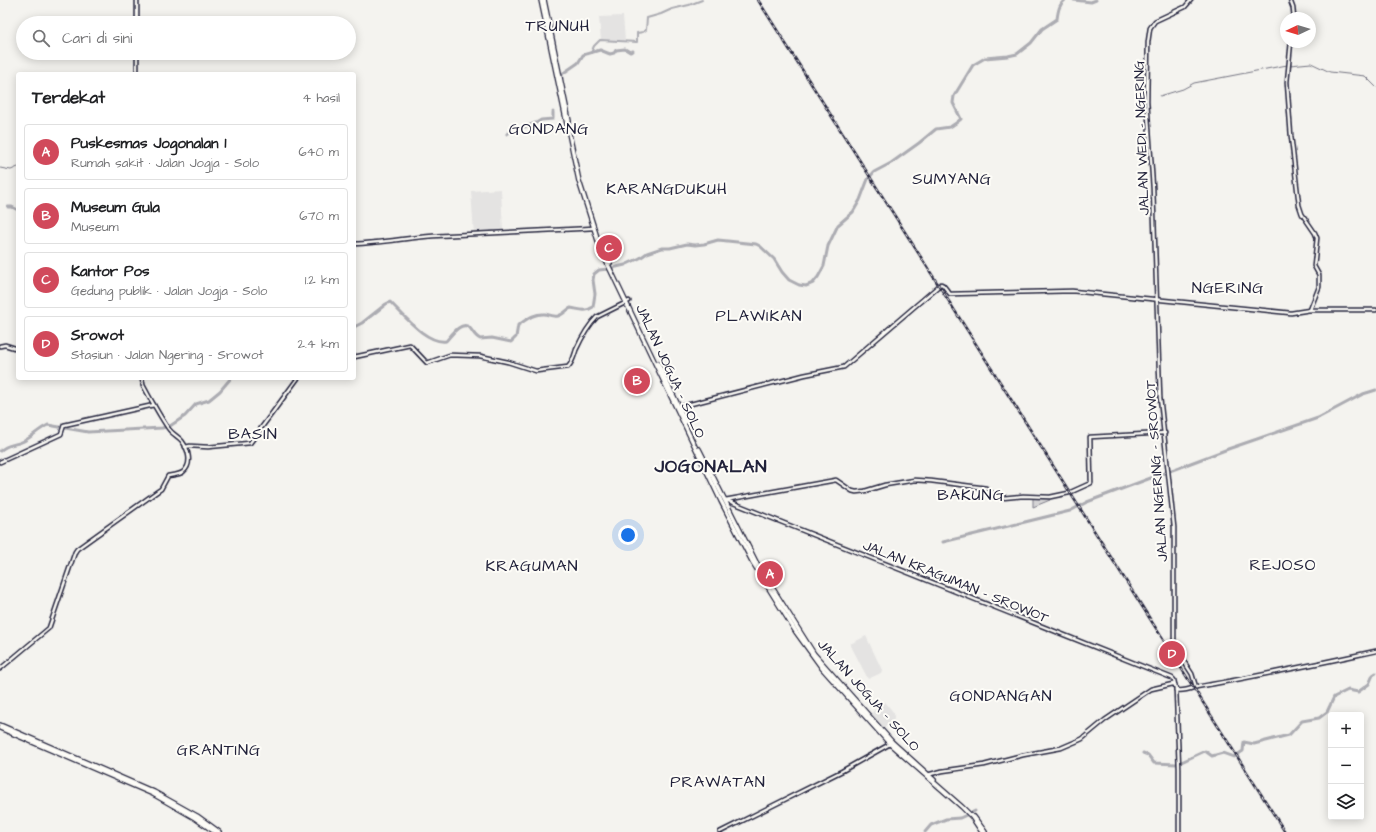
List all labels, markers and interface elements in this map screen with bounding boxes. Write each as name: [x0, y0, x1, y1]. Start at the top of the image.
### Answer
north arrow: [1280, 12, 1316, 48]
district label: TRUNUH: [525, 15, 591, 37]
search box: [16, 16, 356, 60]
icon: search: [30, 27, 52, 49]
text: Cari di sini: [62, 28, 132, 49]
street label: JALAN WEDI - NGERING: [1129, 60, 1155, 216]
text: Terdekat: [32, 86, 105, 110]
text: 4 hasil: [302, 89, 340, 107]
district label: GONDANG: [509, 118, 589, 140]
text: Puskesmas Jogonalan 1: [71, 133, 227, 154]
text: A: [42, 143, 50, 161]
text: 640 m: [298, 143, 339, 161]
text: Rumah sakit · Jalan Jogja - Solo: [71, 154, 259, 172]
district label: SUMYANG: [912, 168, 992, 190]
district label: KARANGDUKUH: [606, 178, 728, 200]
text: Museum Gula: [71, 197, 160, 218]
text: B: [41, 207, 51, 225]
text: 670 m: [299, 207, 339, 225]
text: Museum: [71, 218, 119, 236]
pin: C: [596, 233, 622, 263]
text: Kantor Pos: [71, 261, 150, 282]
text: C: [41, 271, 51, 289]
text: 1.2 km: [305, 271, 339, 289]
district label: NGERING: [1192, 277, 1264, 299]
text: Gedung publik · Jalan Jogja - Solo: [71, 282, 267, 300]
street label: JALAN JOGJA - SOLO: [630, 301, 710, 441]
district label: PLAWIKAN: [716, 305, 802, 327]
text: Srowot: [71, 325, 124, 346]
text: D: [42, 335, 50, 353]
text: 2.4 km: [298, 335, 339, 353]
text: Stasiun · Jalan Ngering - Srowot: [71, 346, 264, 364]
pin: B: [624, 366, 650, 396]
street label: JALAN NGERING - SROWOT: [1141, 379, 1173, 562]
district label: BASIN: [228, 423, 278, 445]
district label: JOGONALAN: [653, 454, 768, 479]
district label: BAKUNG: [937, 484, 1005, 506]
your location: [618, 525, 638, 545]
street label: JALAN KRAGUMAN - SROWOT: [860, 535, 1052, 629]
district label: REJOSO: [1249, 554, 1317, 576]
district label: KRAGUMAN: [486, 555, 578, 577]
pin: A: [757, 559, 783, 589]
street label: JALAN JOGJA - SOLO: [812, 635, 924, 756]
pin: D: [1159, 639, 1185, 669]
district label: GONDANGAN: [950, 685, 1052, 707]
map controls: [1328, 712, 1364, 820]
button: +: [1328, 712, 1364, 748]
district label: GRANTING: [177, 739, 261, 761]
button: −: [1328, 748, 1364, 784]
district label: PRAWATAN: [670, 771, 766, 793]
button: layers: [1328, 784, 1364, 820]

